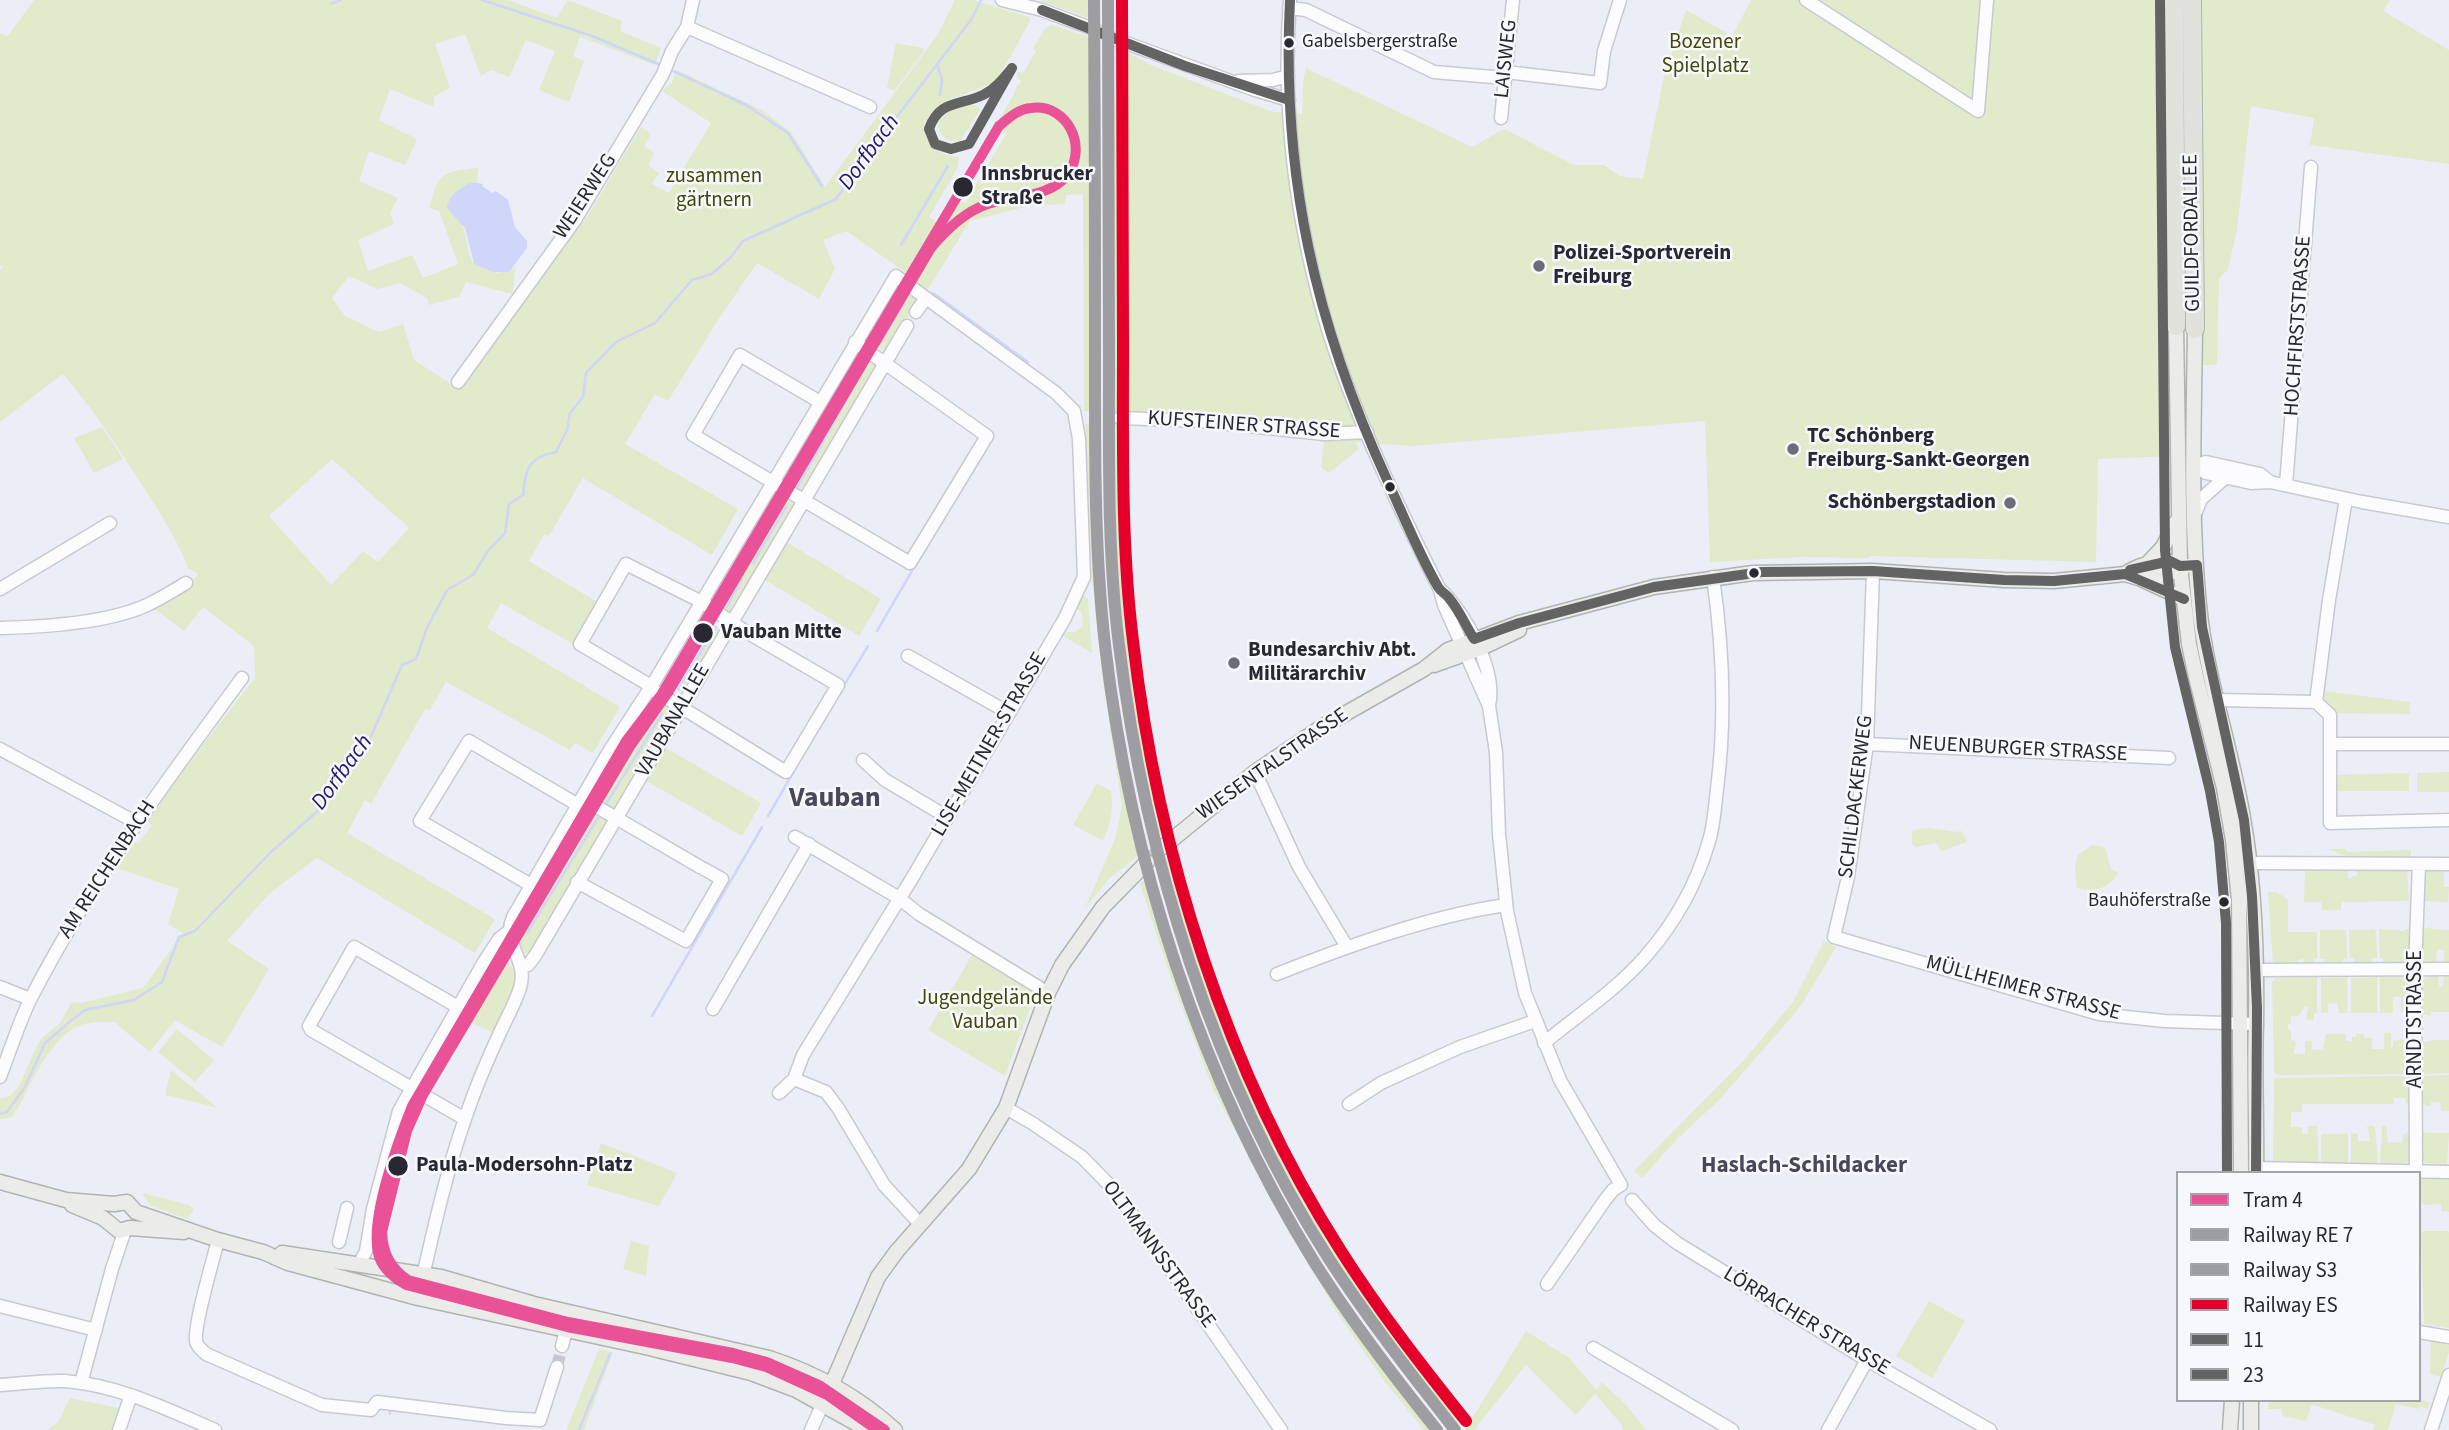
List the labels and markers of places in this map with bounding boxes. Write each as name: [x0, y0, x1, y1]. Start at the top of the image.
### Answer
place label: Gabelsbergerstraße: [1302, 32, 1458, 54]
marker: Gabelsbergerstraße: [1282, 36, 1296, 50]
place label: Innsbrucker Straße: [981, 162, 1093, 212]
marker: Innsbrucker Straße: [951, 175, 975, 199]
place label: Polizei-Sportverein Freiburg: [1553, 241, 1731, 291]
marker: Polizei-Sportverein Freiburg: [1531, 258, 1547, 274]
place label: TC Schönberg Freiburg-Sankt-Georgen: [1807, 424, 2030, 474]
marker: TC Schönberg Freiburg-Sankt-Georgen: [1785, 441, 1801, 457]
unlabelled marker: [1383, 480, 1397, 494]
place label: Schönbergstadion: [1828, 490, 1996, 516]
marker: Schönbergstadion: [2002, 495, 2018, 511]
unlabelled marker: [1747, 566, 1761, 580]
place label: Vauban Mitte: [721, 620, 842, 646]
marker: Vauban Mitte: [691, 621, 715, 645]
place label: Bundesarchiv Abt. Militärarchiv: [1248, 638, 1416, 688]
marker: Bundesarchiv Abt. Militärarchiv: [1226, 655, 1242, 671]
place label: Bauhöferstraße: [2088, 891, 2211, 913]
marker: Bauhöferstraße: [2217, 895, 2231, 909]
place label: Paula-Modersohn-Platz: [416, 1153, 632, 1179]
marker: Paula-Modersohn-Platz: [386, 1154, 410, 1178]

